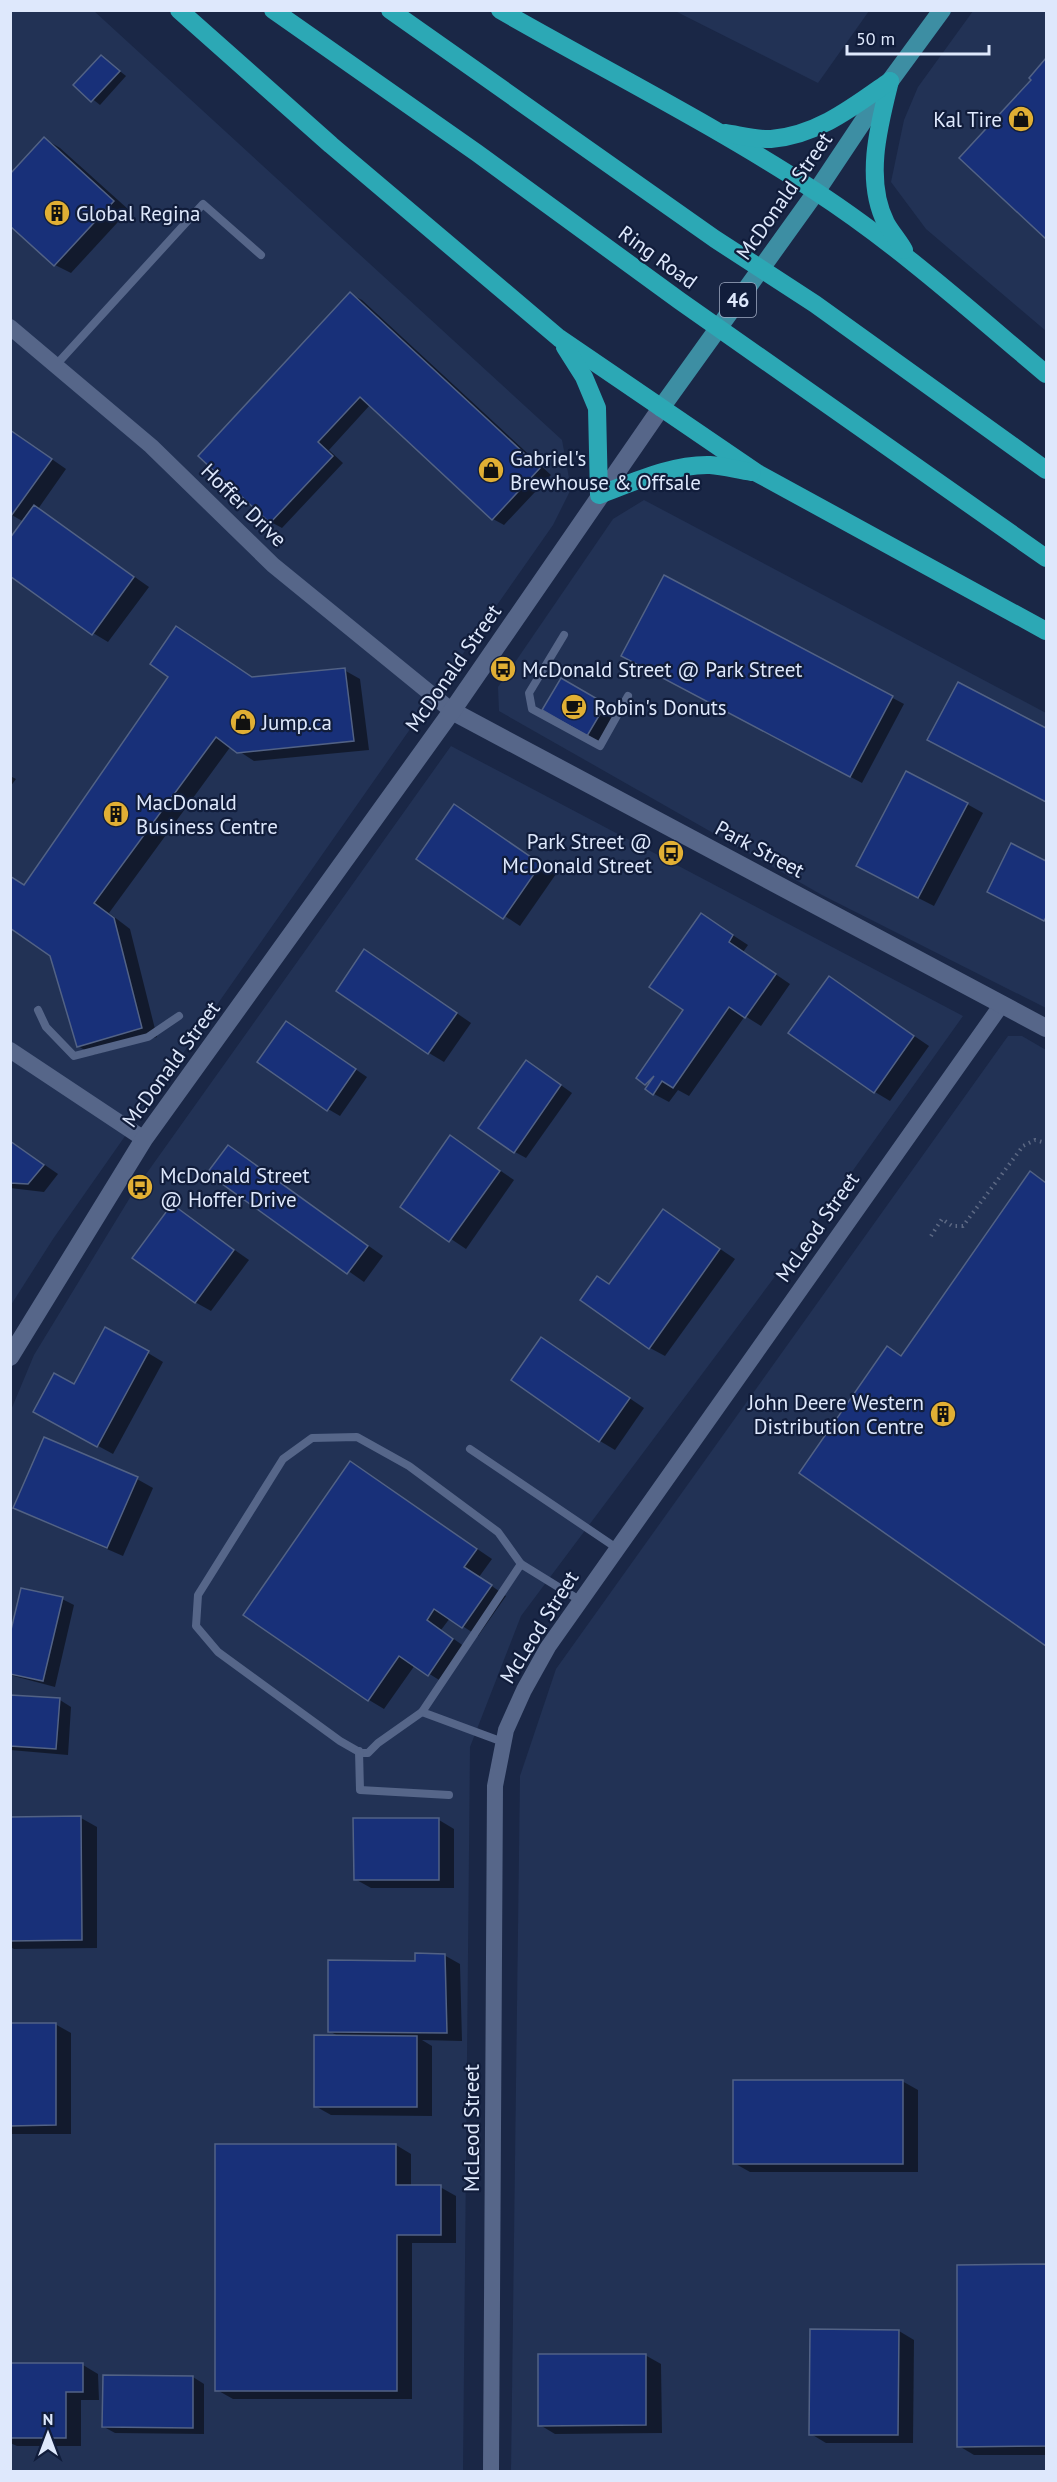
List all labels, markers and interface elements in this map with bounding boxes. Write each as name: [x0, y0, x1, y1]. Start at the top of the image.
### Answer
scale bar: [847, 18, 990, 56]
text: 50 m: [856, 27, 895, 50]
shop icon: Kal Tire: [1006, 104, 1036, 134]
place label: Kal Tire: [933, 106, 1002, 133]
street label: McDonald Street: [730, 127, 838, 265]
building icon: Global Regina: [42, 198, 72, 228]
place label: Global Regina: [76, 200, 200, 227]
street label: Ring Road: [613, 219, 703, 295]
road number: 46: [720, 283, 756, 317]
place label: Gabriel's Brewhouse & Offsale: [510, 445, 701, 496]
shop icon: Gabriel's Brewhouse & Offsale: [476, 455, 506, 485]
street label: Hoffer Drive: [196, 458, 292, 552]
street label: McDonald Street: [399, 599, 507, 737]
bus stop icon: McDonald Street @ Park Street: [488, 654, 518, 684]
place label: McDonald Street @ Park Street: [522, 656, 802, 683]
cafe icon: Robin's Donuts: [559, 692, 589, 722]
place label: Robin's Donuts: [594, 694, 727, 721]
shop icon: Jump.ca: [228, 707, 258, 737]
place label: Jump.ca: [261, 709, 332, 736]
place label: MacDonald Business Centre: [136, 789, 278, 840]
building icon: MacDonald Business Centre: [101, 799, 131, 829]
street label: Park Street: [711, 814, 809, 884]
place label: Park Street @ McDonald Street: [502, 828, 652, 879]
bus stop icon: Park Street @ McDonald Street: [656, 838, 686, 868]
street label: McDonald Street: [116, 996, 226, 1132]
place label: McDonald Street @ Hoffer Drive: [160, 1162, 310, 1213]
street label: McLeod Street: [769, 1167, 865, 1287]
bus stop icon: McDonald Street @ Hoffer Drive: [125, 1172, 155, 1202]
place label: John Deere Western Distribution Centre: [747, 1389, 924, 1440]
building icon: John Deere Western Distribution Centre: [928, 1399, 958, 1429]
street label: McLeod Street: [494, 1566, 584, 1688]
street label: McLeod Street: [458, 2064, 485, 2192]
north arrow: [18, 2404, 78, 2464]
text: N: [43, 2409, 53, 2429]

